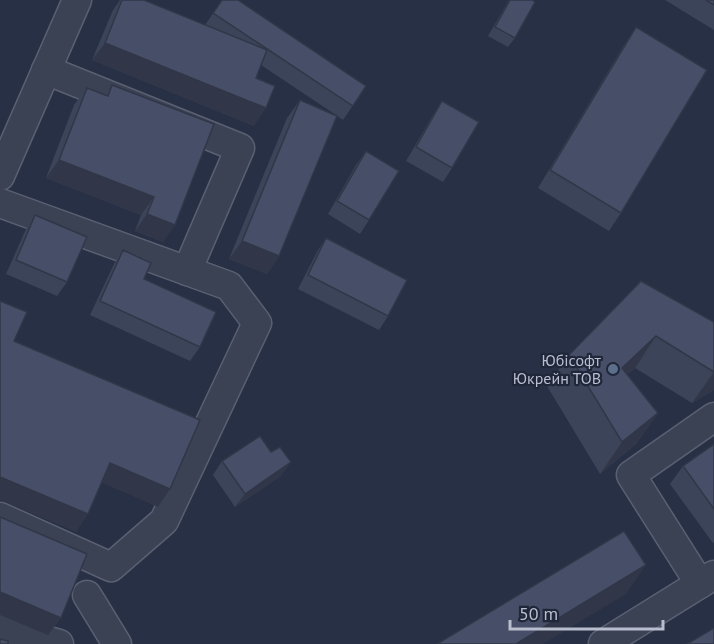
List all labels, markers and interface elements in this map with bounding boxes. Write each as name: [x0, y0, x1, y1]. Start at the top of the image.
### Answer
place label: Юбісофт Юкрейн ТОВ: [513, 350, 602, 388]
marker: Юбісофт Юкрейн ТОВ: [606, 362, 620, 376]
scale bar: [510, 593, 663, 631]
text: 50 m: [519, 602, 558, 625]

